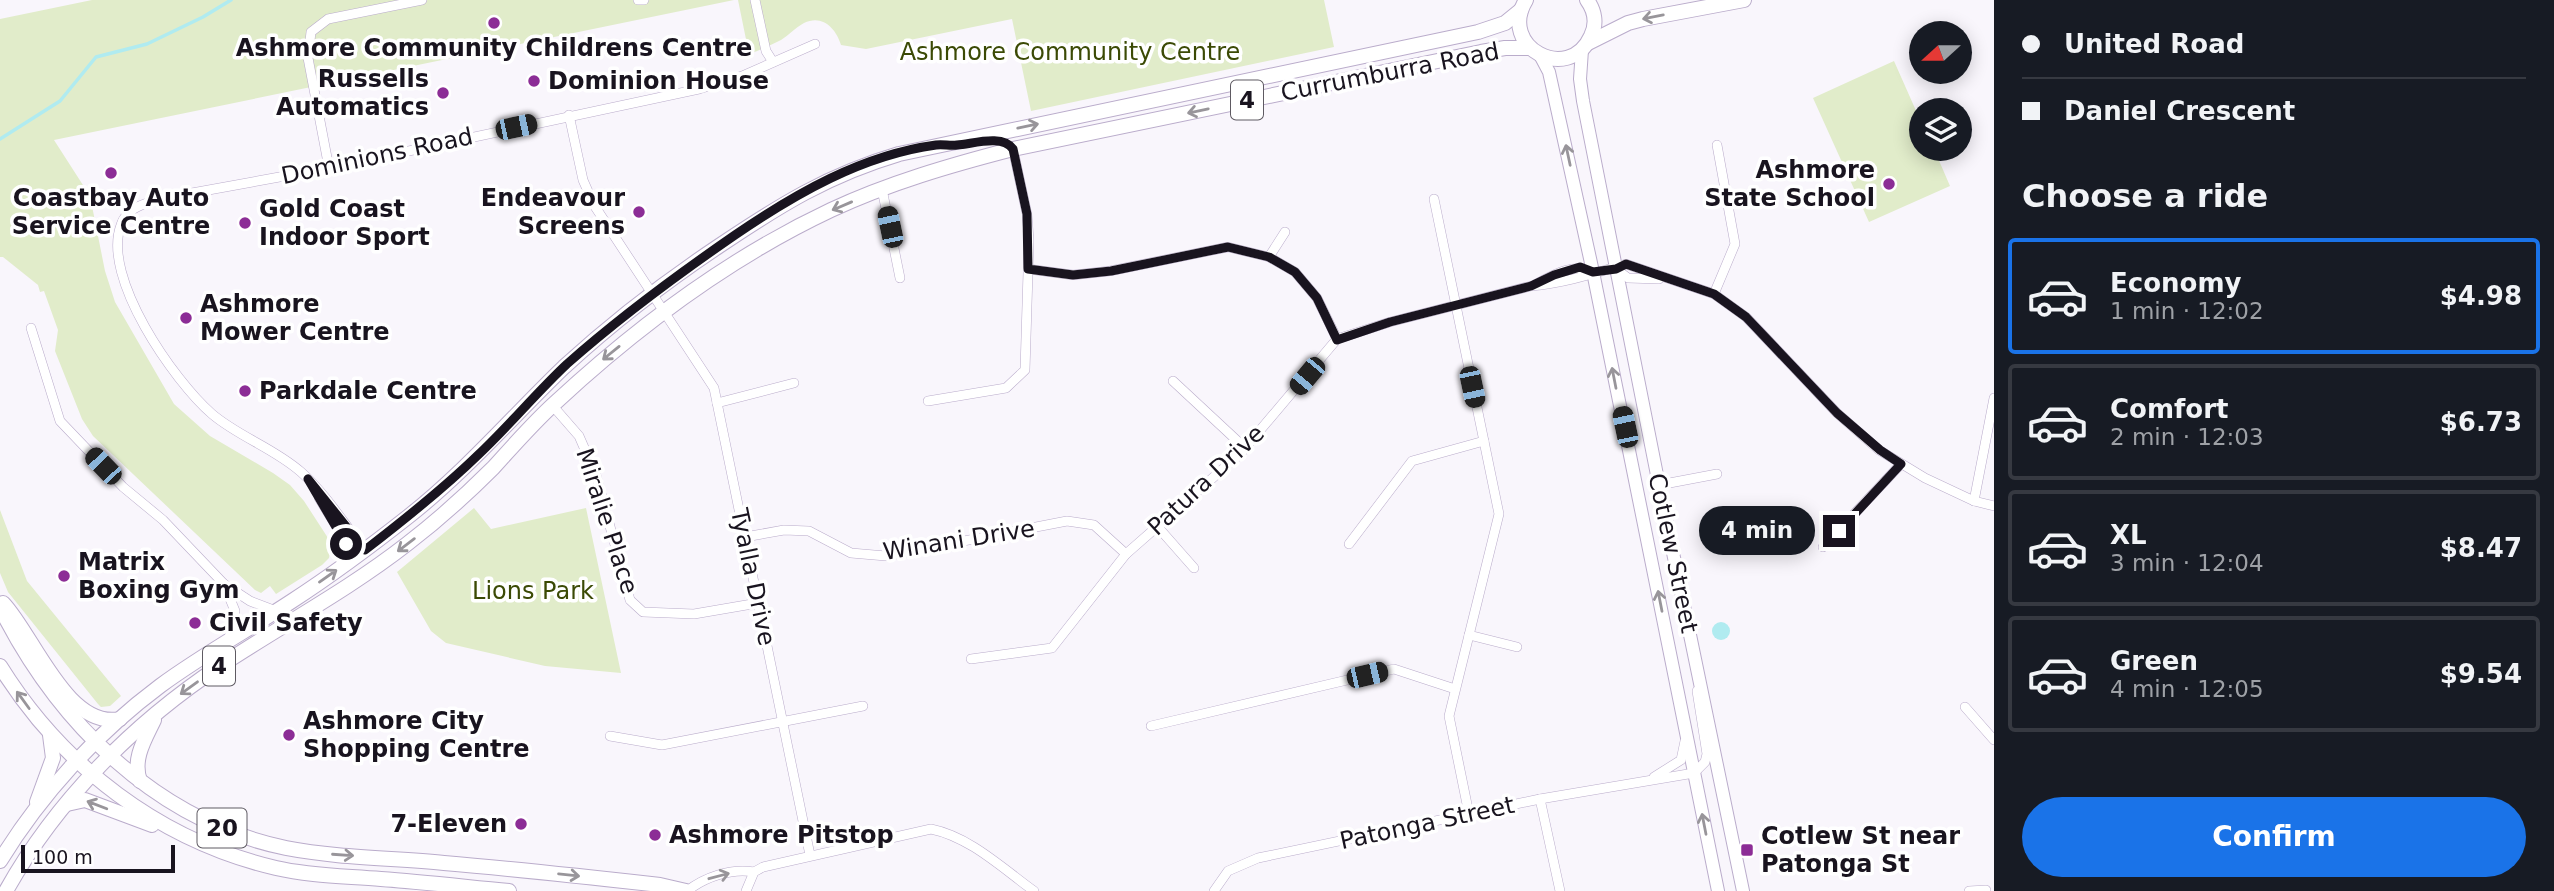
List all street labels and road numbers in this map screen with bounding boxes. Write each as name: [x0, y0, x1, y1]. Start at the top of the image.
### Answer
street label: Currumburra Road: [1278, 37, 1502, 107]
road number: 4: [1231, 80, 1263, 120]
street label: Dominions Road: [279, 122, 475, 190]
street label: Patura Drive: [1142, 419, 1270, 541]
street label: Miralie Place: [570, 445, 644, 597]
street label: Cotlew Street: [1642, 471, 1704, 635]
street label: Tyalla Drive: [725, 505, 781, 648]
street label: Winani Drive: [881, 514, 1037, 566]
road number: 4: [203, 646, 235, 686]
street label: Patonga Street: [1337, 791, 1517, 855]
road number: 20: [198, 808, 246, 848]

